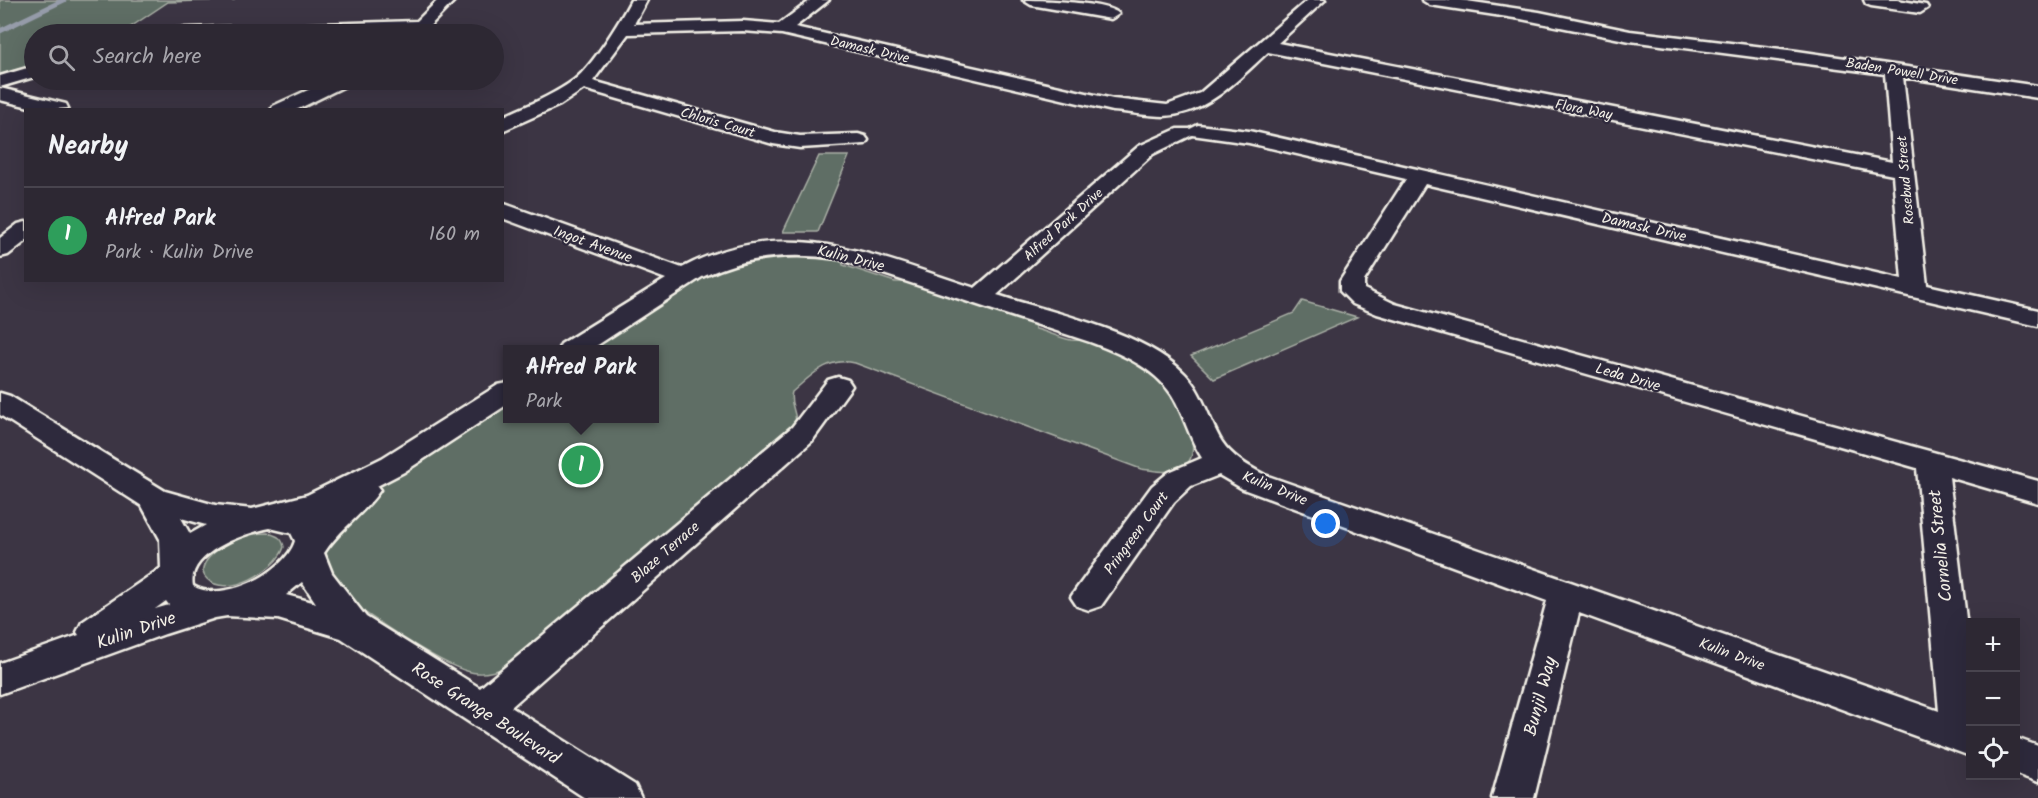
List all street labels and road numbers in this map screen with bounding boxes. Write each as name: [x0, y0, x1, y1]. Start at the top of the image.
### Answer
street label: Damask Drive: [828, 30, 912, 70]
street label: Baden Powell Drive: [1844, 52, 1960, 92]
street label: Flora Way: [1553, 94, 1615, 126]
street label: Chloris Court: [678, 102, 758, 144]
street label: Rosebud Street: [1891, 134, 1921, 225]
street label: Alfred Park Drive: [1019, 182, 1109, 267]
street label: Damask Drive: [1599, 207, 1689, 249]
street label: Ingot Avenue: [550, 220, 636, 270]
street label: Kulin Drive: [815, 239, 887, 279]
street label: Leda Drive: [1592, 357, 1663, 399]
street label: Kulin Drive: [1238, 465, 1311, 513]
street label: Pringreen Court: [1098, 487, 1175, 580]
street label: Cornelia Street: [1921, 487, 1962, 603]
street label: Blaze Terrace: [626, 516, 706, 590]
street label: Kulin Drive: [93, 604, 180, 659]
street label: Kulin Drive: [1695, 632, 1768, 678]
street label: Bunjil Way: [1517, 653, 1566, 739]
street label: Rose Grange Boulevard: [405, 655, 566, 774]

